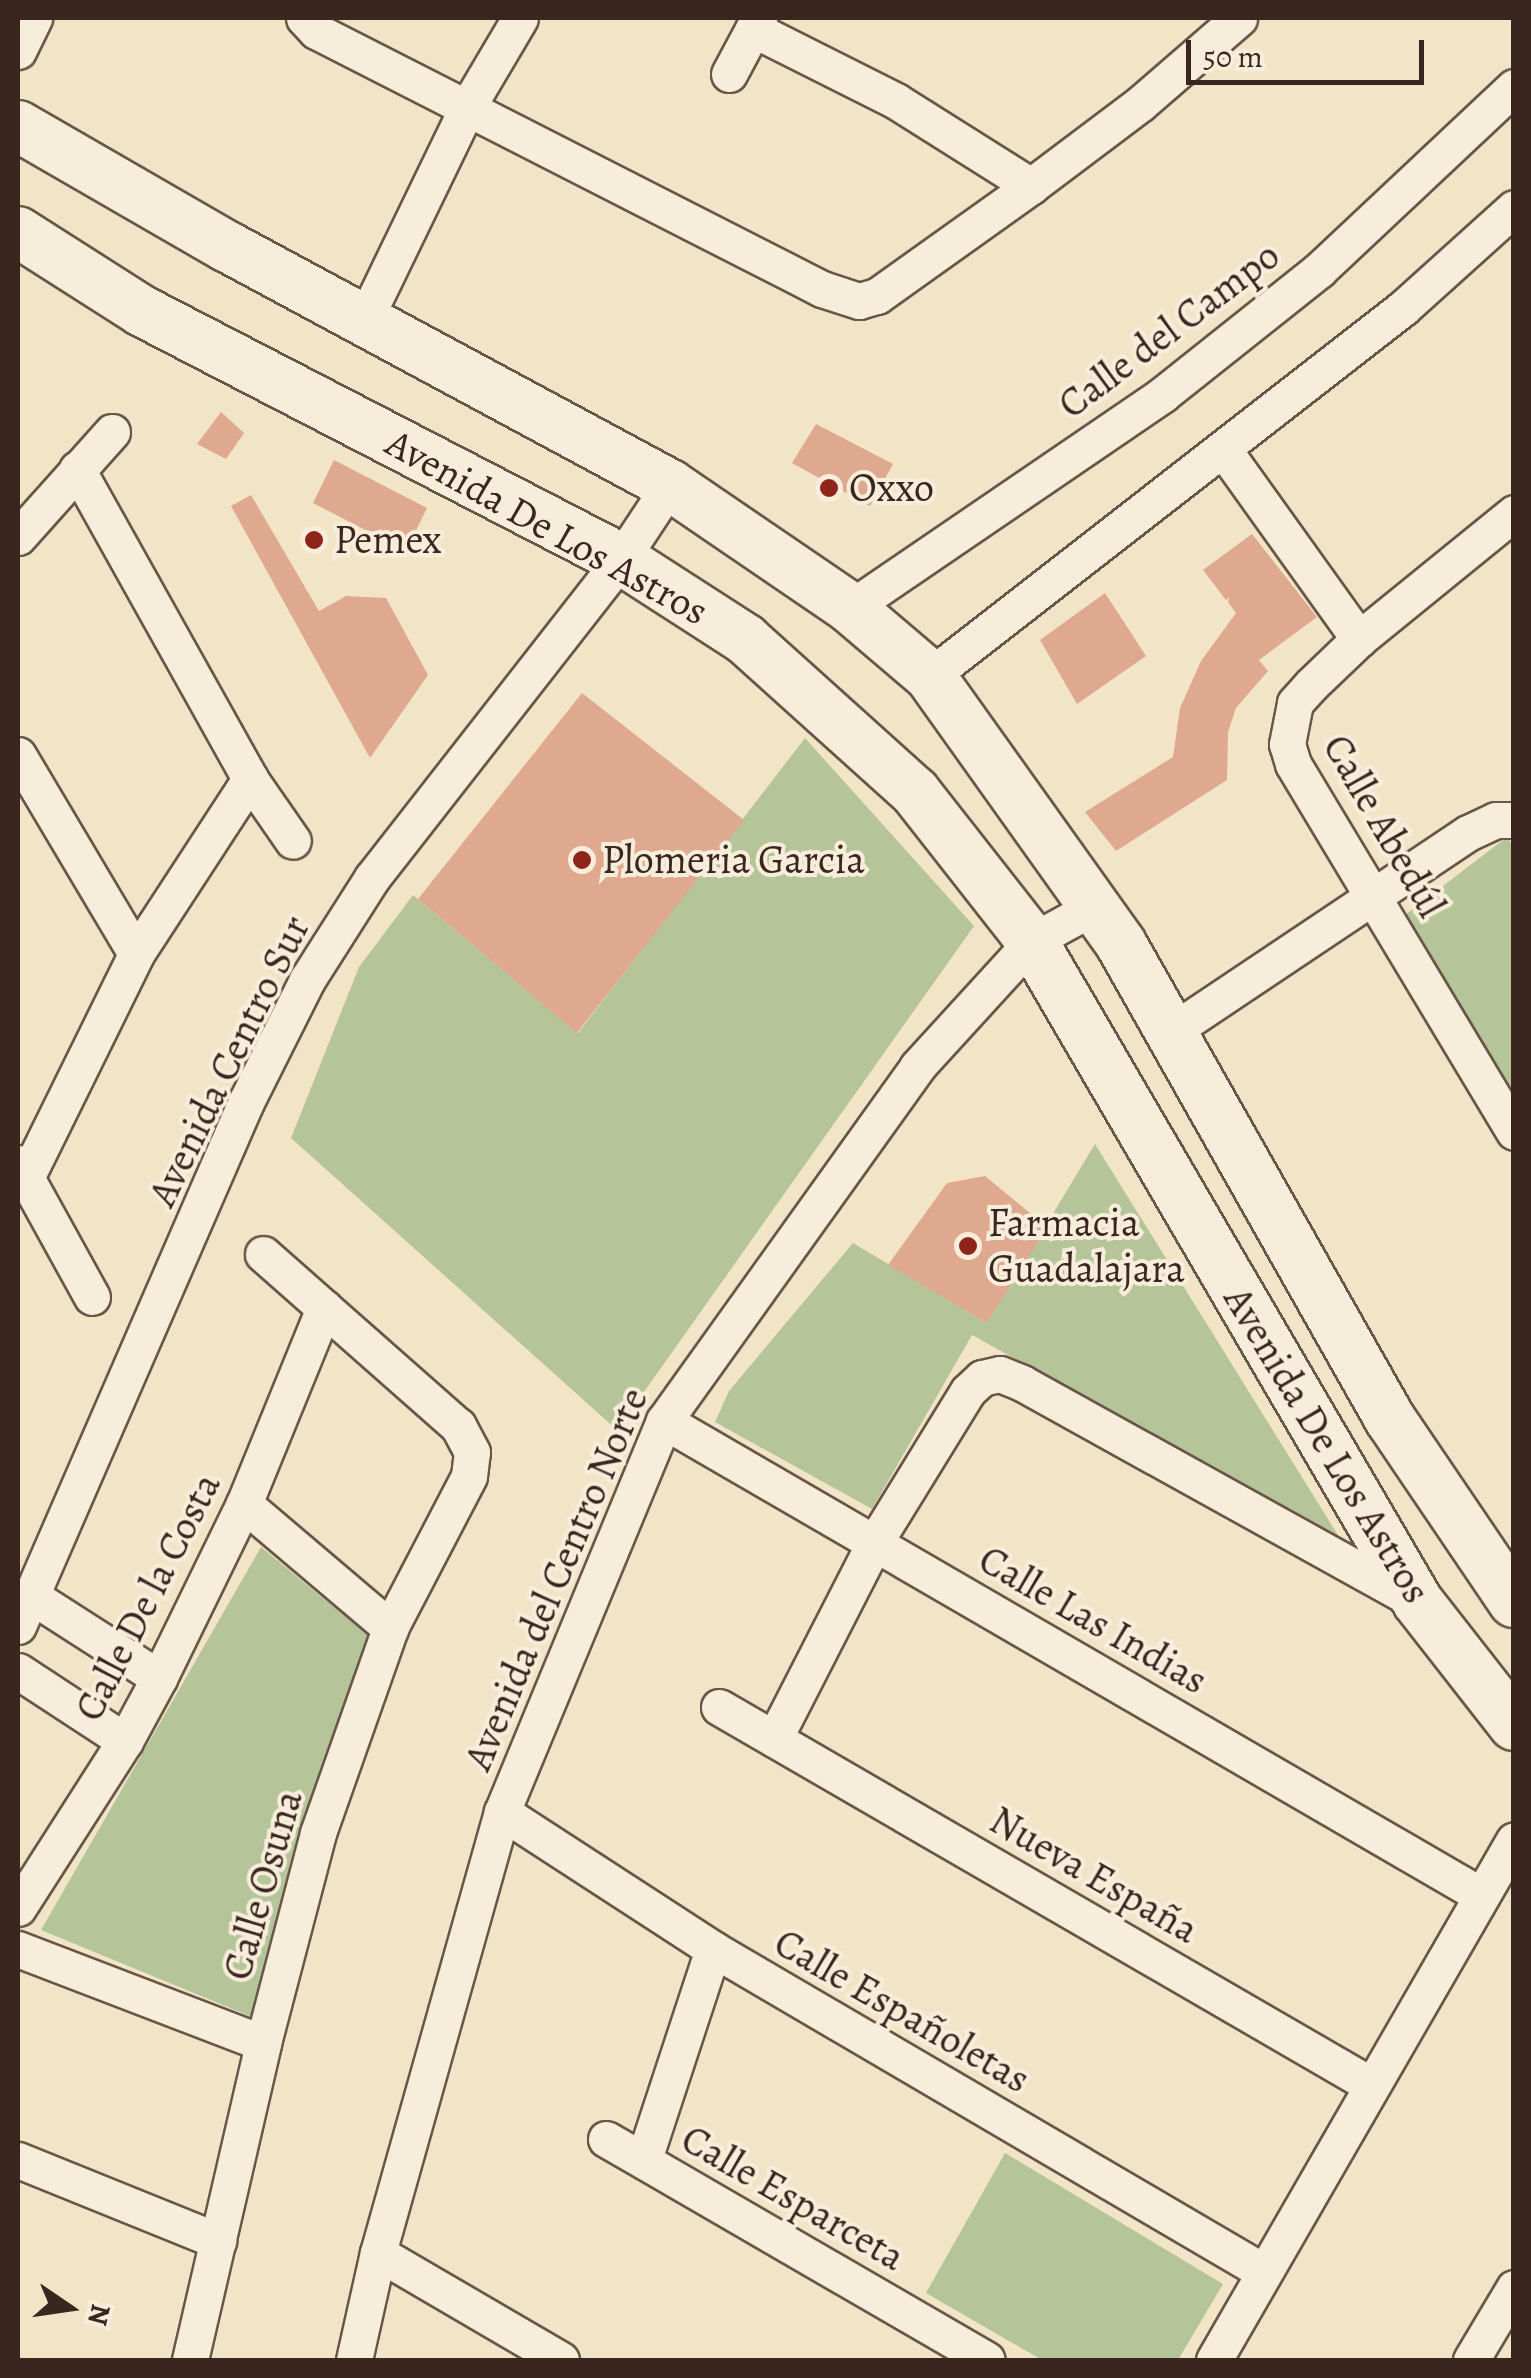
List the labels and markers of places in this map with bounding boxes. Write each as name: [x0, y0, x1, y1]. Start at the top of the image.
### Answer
place label: Oxxo: [849, 464, 934, 512]
marker: Oxxo: [818, 477, 840, 499]
place label: Pemex: [334, 516, 442, 564]
marker: Pemex: [303, 529, 325, 551]
place label: Plomeria Garcia: [602, 836, 865, 884]
marker: Plomeria Garcia: [571, 849, 593, 871]
place label: Farmacia Guadalajara: [988, 1199, 1185, 1293]
marker: Farmacia Guadalajara: [957, 1235, 979, 1257]

